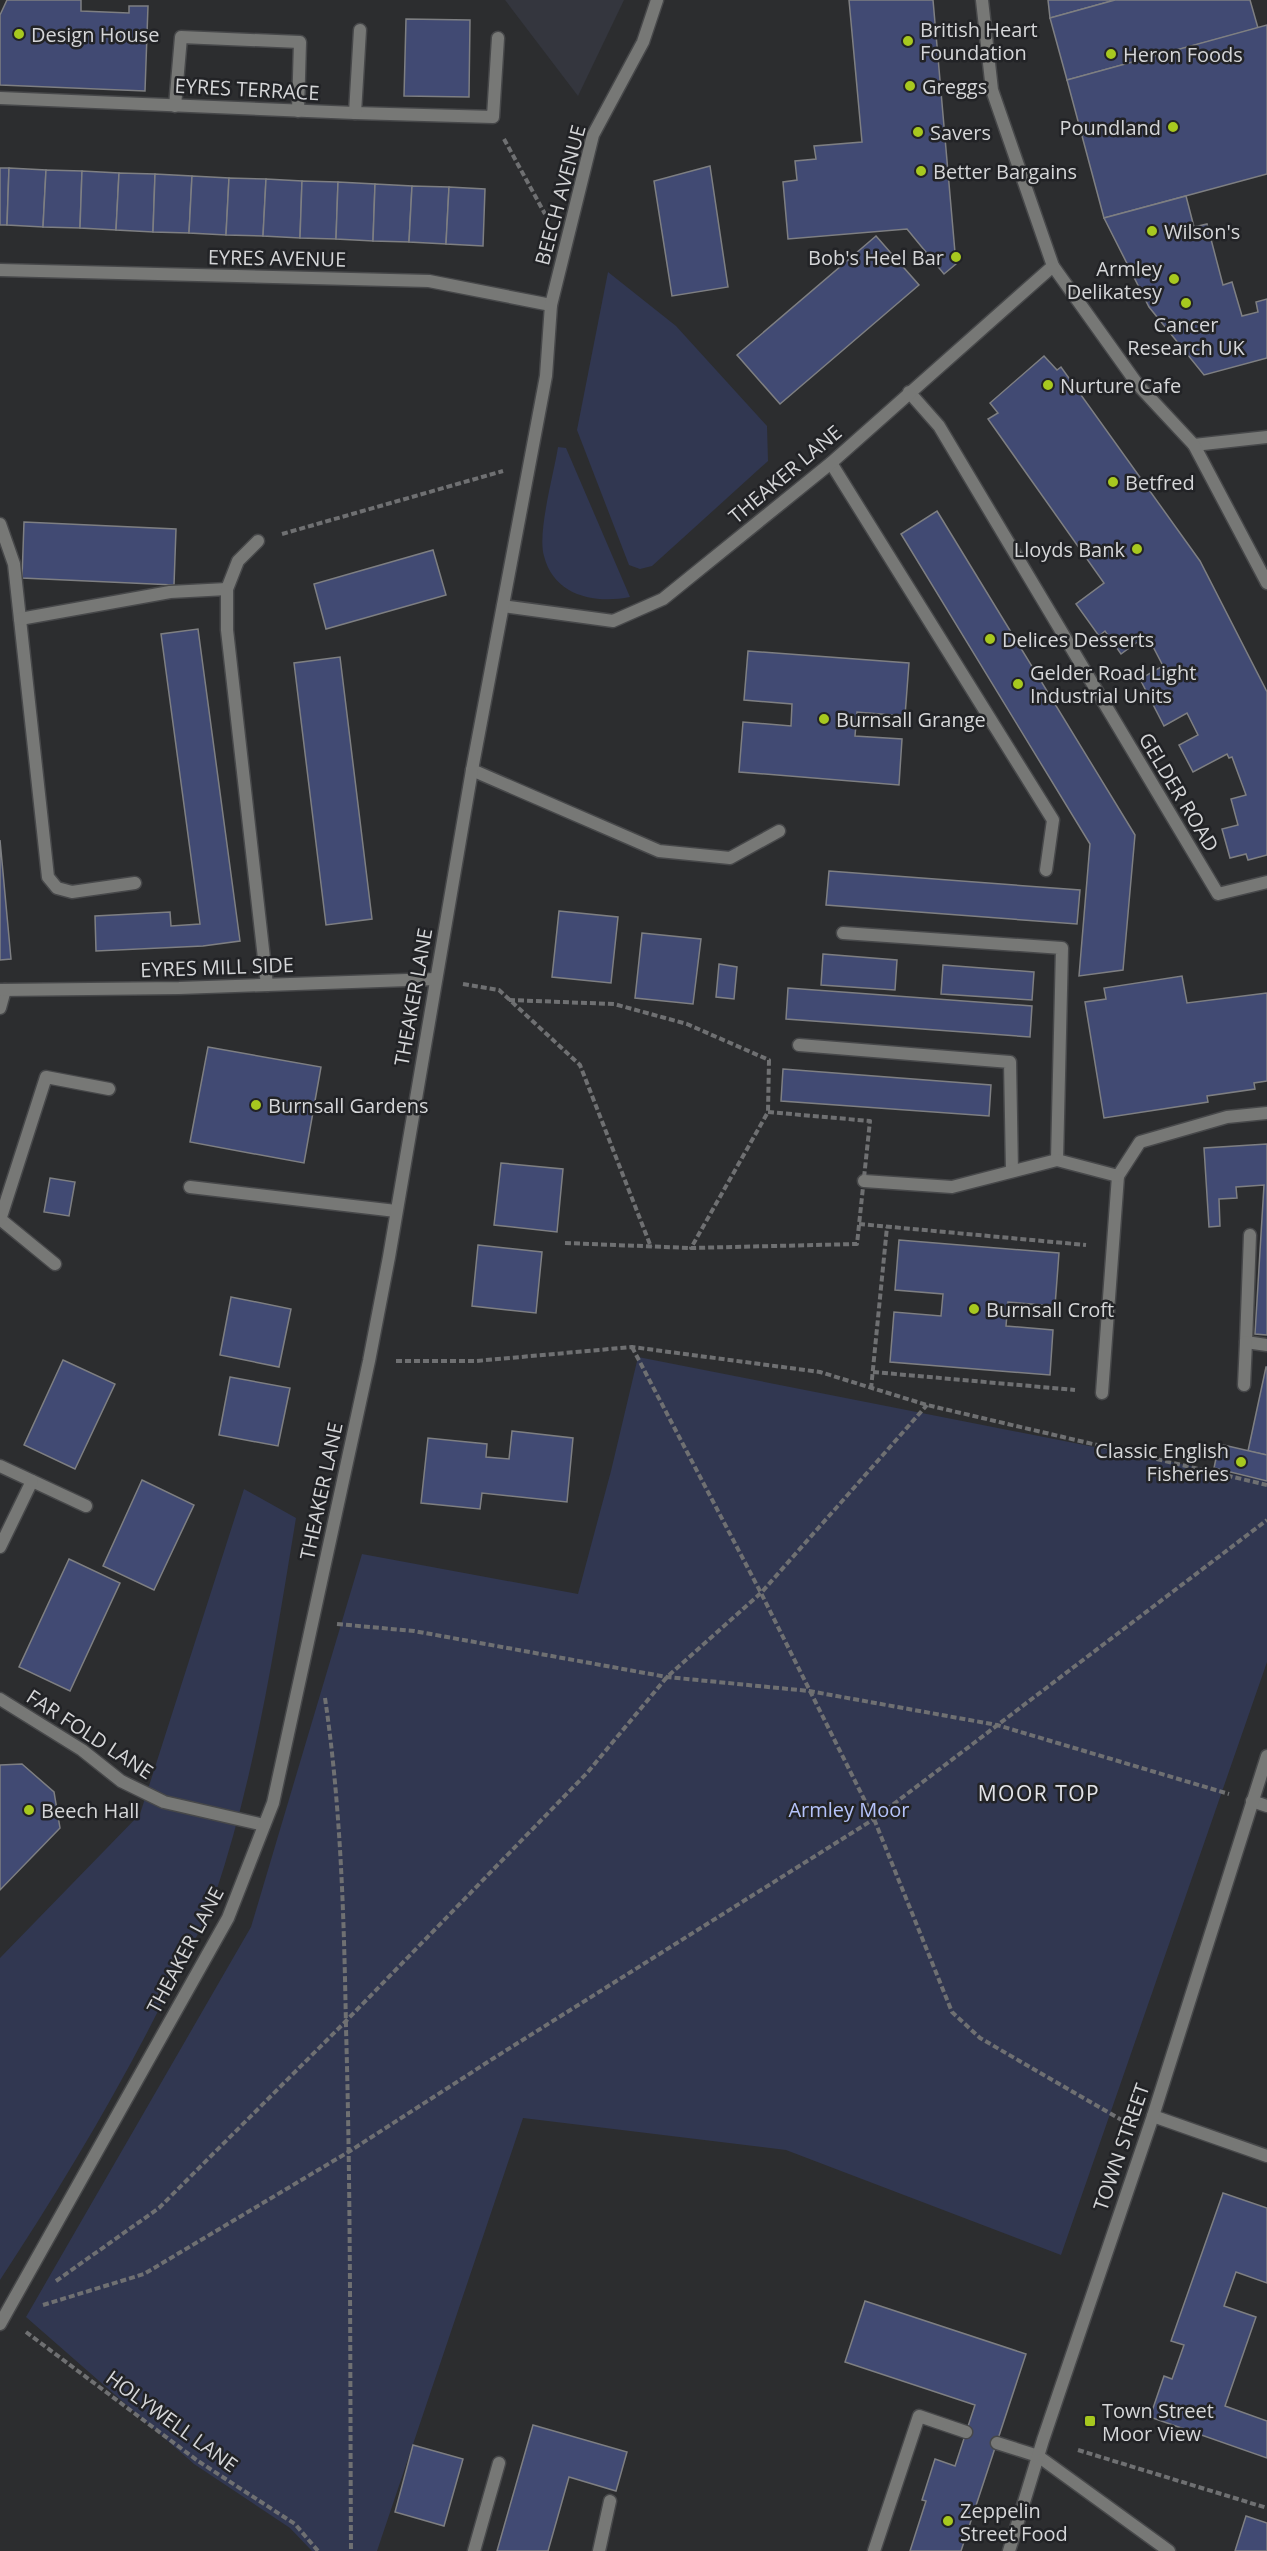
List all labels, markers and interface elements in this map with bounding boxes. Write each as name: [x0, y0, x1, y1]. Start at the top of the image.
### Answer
place label: British Heart Foundation: [920, 16, 1038, 66]
place label: Design House: [31, 21, 159, 48]
marker: Design House: [12, 27, 26, 41]
marker: British Heart Foundation: [901, 34, 915, 48]
place label: Heron Foods: [1123, 41, 1243, 68]
marker: Heron Foods: [1104, 47, 1118, 61]
street label: EYRES TERRACE: [174, 72, 320, 106]
place label: Greggs: [922, 73, 987, 100]
marker: Greggs: [903, 79, 917, 93]
place label: Poundland: [1060, 114, 1161, 141]
place label: Savers: [930, 119, 991, 146]
marker: Poundland: [1166, 120, 1180, 134]
street label: BEECH AVENUE: [528, 122, 592, 268]
marker: Savers: [911, 125, 925, 139]
place label: Better Bargains: [933, 158, 1077, 185]
marker: Better Bargains: [914, 164, 928, 178]
place label: Wilson's: [1164, 218, 1240, 245]
marker: Wilson's: [1145, 224, 1159, 238]
street label: EYRES AVENUE: [208, 243, 346, 273]
place label: Bob's Heel Bar: [808, 244, 944, 271]
marker: Bob's Heel Bar: [949, 250, 963, 264]
place label: Armley Delikatesy: [1067, 255, 1163, 305]
marker: Armley Delikatesy: [1167, 272, 1181, 286]
marker: Cancer Research UK: [1179, 296, 1193, 310]
place label: Cancer Research UK: [1127, 311, 1245, 361]
place label: Nurture Cafe: [1060, 372, 1181, 399]
marker: Nurture Cafe: [1041, 378, 1055, 392]
street label: THEAKER LANE: [723, 419, 847, 529]
place label: Betfred: [1125, 469, 1195, 496]
marker: Betfred: [1106, 475, 1120, 489]
place label: Lloyds Bank: [1014, 536, 1125, 563]
marker: Lloyds Bank: [1130, 542, 1144, 556]
place label: Delices Desserts: [1002, 626, 1154, 653]
marker: Delices Desserts: [983, 632, 997, 646]
place label: Gelder Road Light Industrial Units: [1030, 659, 1196, 709]
marker: Gelder Road Light Industrial Units: [1011, 677, 1025, 691]
place label: Burnsall Grange: [836, 706, 986, 733]
marker: Burnsall Grange: [817, 712, 831, 726]
street label: GELDER ROAD: [1133, 727, 1225, 857]
street label: THEAKER LANE: [388, 926, 438, 1068]
street label: EYRES MILL SIDE: [140, 951, 294, 983]
place label: Burnsall Gardens: [268, 1092, 429, 1119]
marker: Burnsall Gardens: [249, 1098, 263, 1112]
place label: Burnsall Croft: [986, 1296, 1114, 1323]
marker: Burnsall Croft: [967, 1302, 981, 1316]
street label: THEAKER LANE: [293, 1420, 349, 1562]
place label: Classic English Fisheries: [1095, 1437, 1229, 1487]
marker: Classic English Fisheries: [1234, 1455, 1248, 1469]
street label: FAR FOLD LANE: [22, 1683, 158, 1785]
district label: MOOR TOP: [978, 1779, 1100, 1807]
park label: Armley Moor: [788, 1796, 910, 1823]
place label: Beech Hall: [41, 1797, 139, 1824]
marker: Beech Hall: [22, 1803, 36, 1817]
street label: THEAKER LANE: [140, 1882, 230, 2018]
street label: TOWN STREET: [1087, 2080, 1155, 2214]
street label: HOLYWELL LANE: [101, 2364, 243, 2478]
place label: Town Street Moor View: [1102, 2397, 1214, 2447]
marker: Town Street Moor View: [1083, 2414, 1097, 2428]
place label: Zeppelin Street Food: [960, 2497, 1068, 2547]
marker: Zeppelin Street Food: [941, 2514, 955, 2528]

